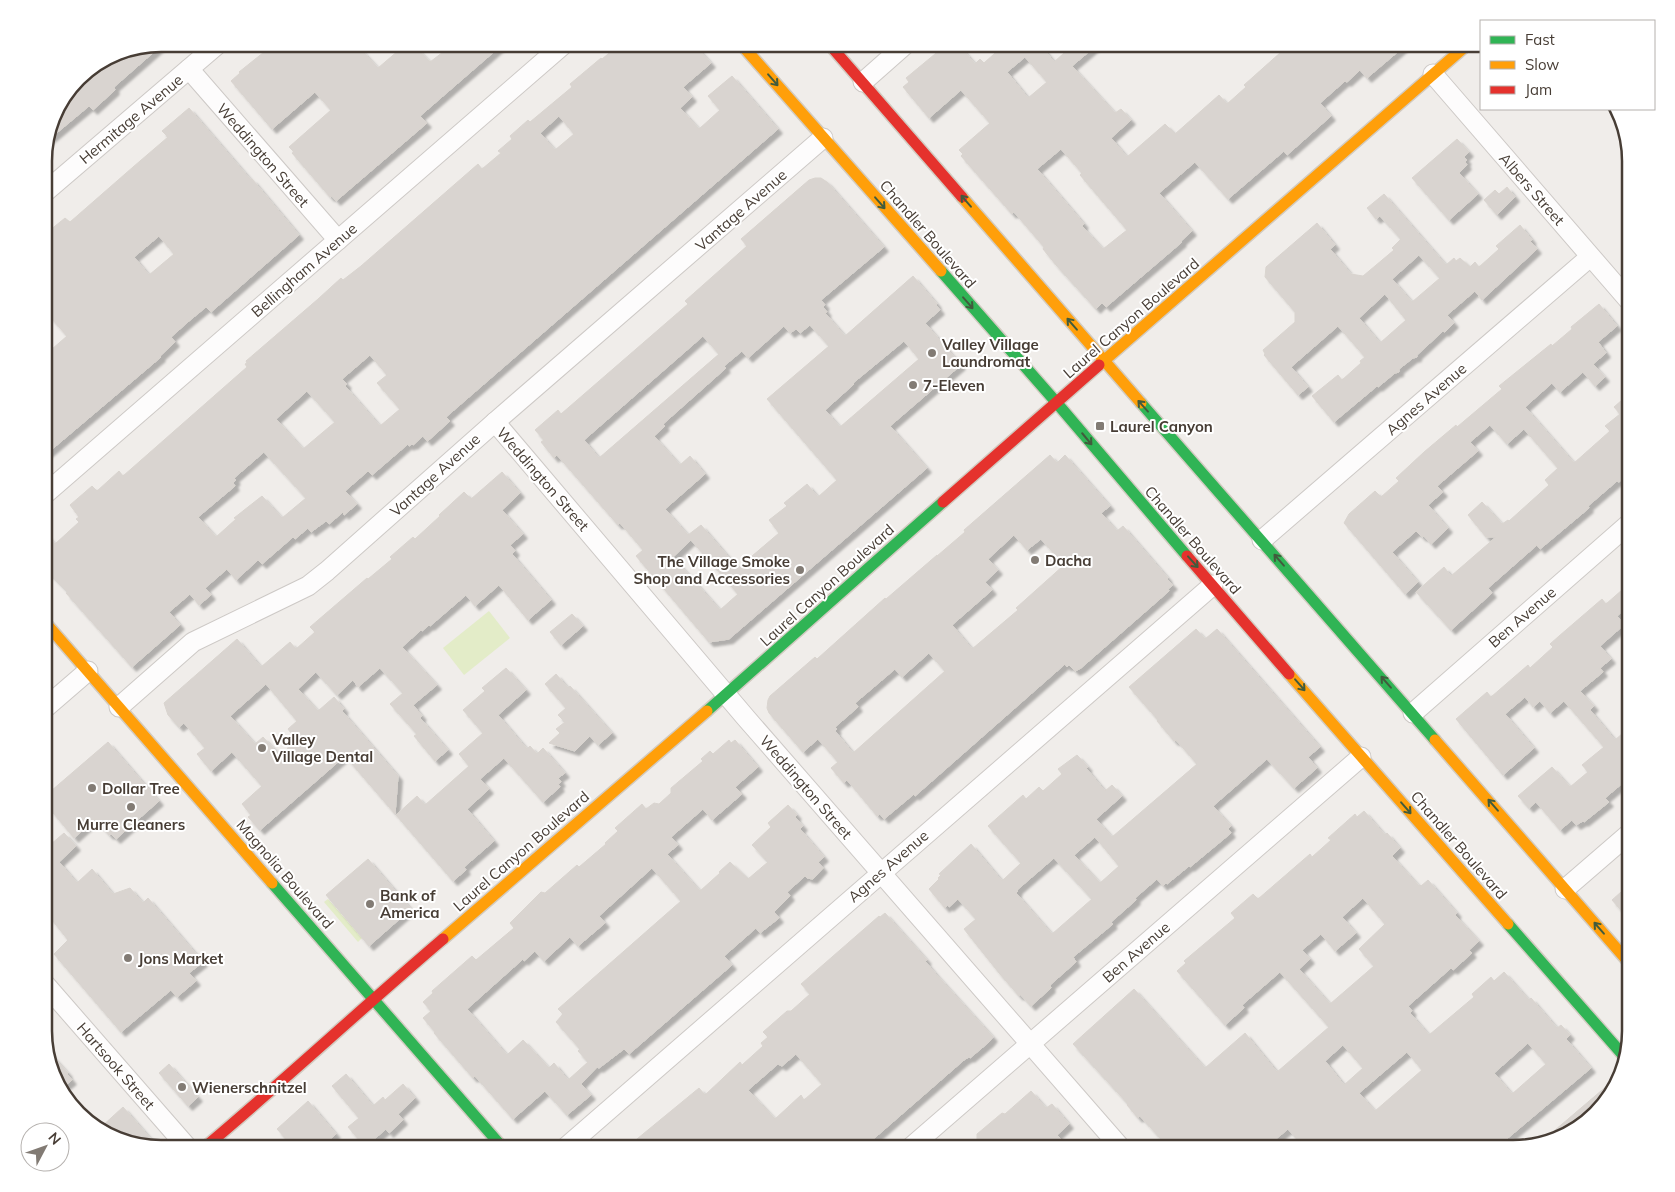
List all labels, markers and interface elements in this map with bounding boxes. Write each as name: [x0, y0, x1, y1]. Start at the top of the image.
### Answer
legend: [1480, 20, 1655, 110]
text: Fast: [1525, 30, 1555, 49]
text: Slow: [1525, 55, 1559, 74]
street label: Hermitage Avenue: [75, 70, 187, 168]
one-way arrow: [767, 74, 779, 87]
text: Jam: [1525, 80, 1552, 99]
street label: Weddington Street: [213, 99, 313, 211]
street label: Albers Street: [1495, 149, 1569, 229]
street label: Vantage Avenue: [691, 165, 791, 255]
street label: Chandler Boulevard: [876, 176, 980, 292]
one-way arrow: [960, 195, 972, 208]
one-way arrow: [875, 196, 886, 209]
street label: Bellingham Avenue: [247, 219, 361, 321]
street label: Laurel Canyon Boulevard: [1059, 254, 1203, 382]
one-way arrow: [962, 296, 974, 309]
one-way arrow: [1066, 318, 1078, 331]
place label: Valley Village Laundromat: [941, 335, 1039, 371]
marker: Valley Village Laundromat: [926, 347, 938, 359]
street label: Agnes Avenue: [1382, 359, 1470, 439]
place label: 7-Eleven: [923, 376, 985, 395]
marker: 7-Eleven: [907, 379, 919, 391]
one-way arrow: [1138, 400, 1149, 413]
place label: Laurel Canyon: [1110, 417, 1213, 436]
marker: Laurel Canyon: [1094, 420, 1106, 432]
street label: Weddington Street: [493, 423, 593, 535]
street label: Vantage Avenue: [386, 429, 484, 521]
one-way arrow: [1081, 433, 1093, 446]
street label: Chandler Boulevard: [1141, 482, 1245, 598]
street label: Laurel Canyon Boulevard: [756, 520, 898, 650]
place label: Dacha: [1045, 551, 1092, 570]
place label: The Village Smoke Shop and Accessories: [634, 552, 790, 588]
marker: Dacha: [1029, 554, 1041, 566]
one-way arrow: [1274, 554, 1285, 567]
one-way arrow: [1187, 556, 1199, 569]
marker: The Village Smoke Shop and Accessories: [794, 564, 806, 576]
street label: Ben Avenue: [1484, 582, 1560, 652]
one-way arrow: [1381, 676, 1392, 689]
one-way arrow: [1294, 679, 1305, 692]
place label: Valley Village Dental: [271, 730, 373, 766]
street label: Weddington Street: [756, 731, 856, 843]
marker: Valley Village Dental: [256, 742, 268, 754]
place label: Dollar Tree: [102, 779, 180, 798]
marker: Dollar Tree: [86, 782, 98, 794]
street label: Laurel Canyon Boulevard: [449, 787, 593, 915]
street label: Chandler Boulevard: [1407, 787, 1511, 903]
one-way arrow: [1487, 799, 1498, 812]
marker: Murre Cleaners: [125, 801, 137, 813]
one-way arrow: [1400, 801, 1412, 814]
place label: Murre Cleaners: [77, 815, 185, 834]
street label: Magnolia Boulevard: [232, 815, 338, 933]
street label: Agnes Avenue: [844, 826, 932, 906]
place label: Bank of America: [380, 886, 440, 922]
marker: Bank of America: [364, 898, 376, 910]
street label: Ben Avenue: [1098, 917, 1174, 987]
one-way arrow: [1593, 922, 1605, 935]
place label: Jons Market: [138, 949, 224, 968]
marker: Jons Market: [122, 952, 134, 964]
street label: Hartsook Street: [73, 1019, 159, 1113]
place label: Wienerschnitzel: [192, 1078, 307, 1097]
marker: Wienerschnitzel: [176, 1081, 188, 1093]
north arrow: [20, 1122, 70, 1172]
text: N: [45, 1129, 65, 1148]

